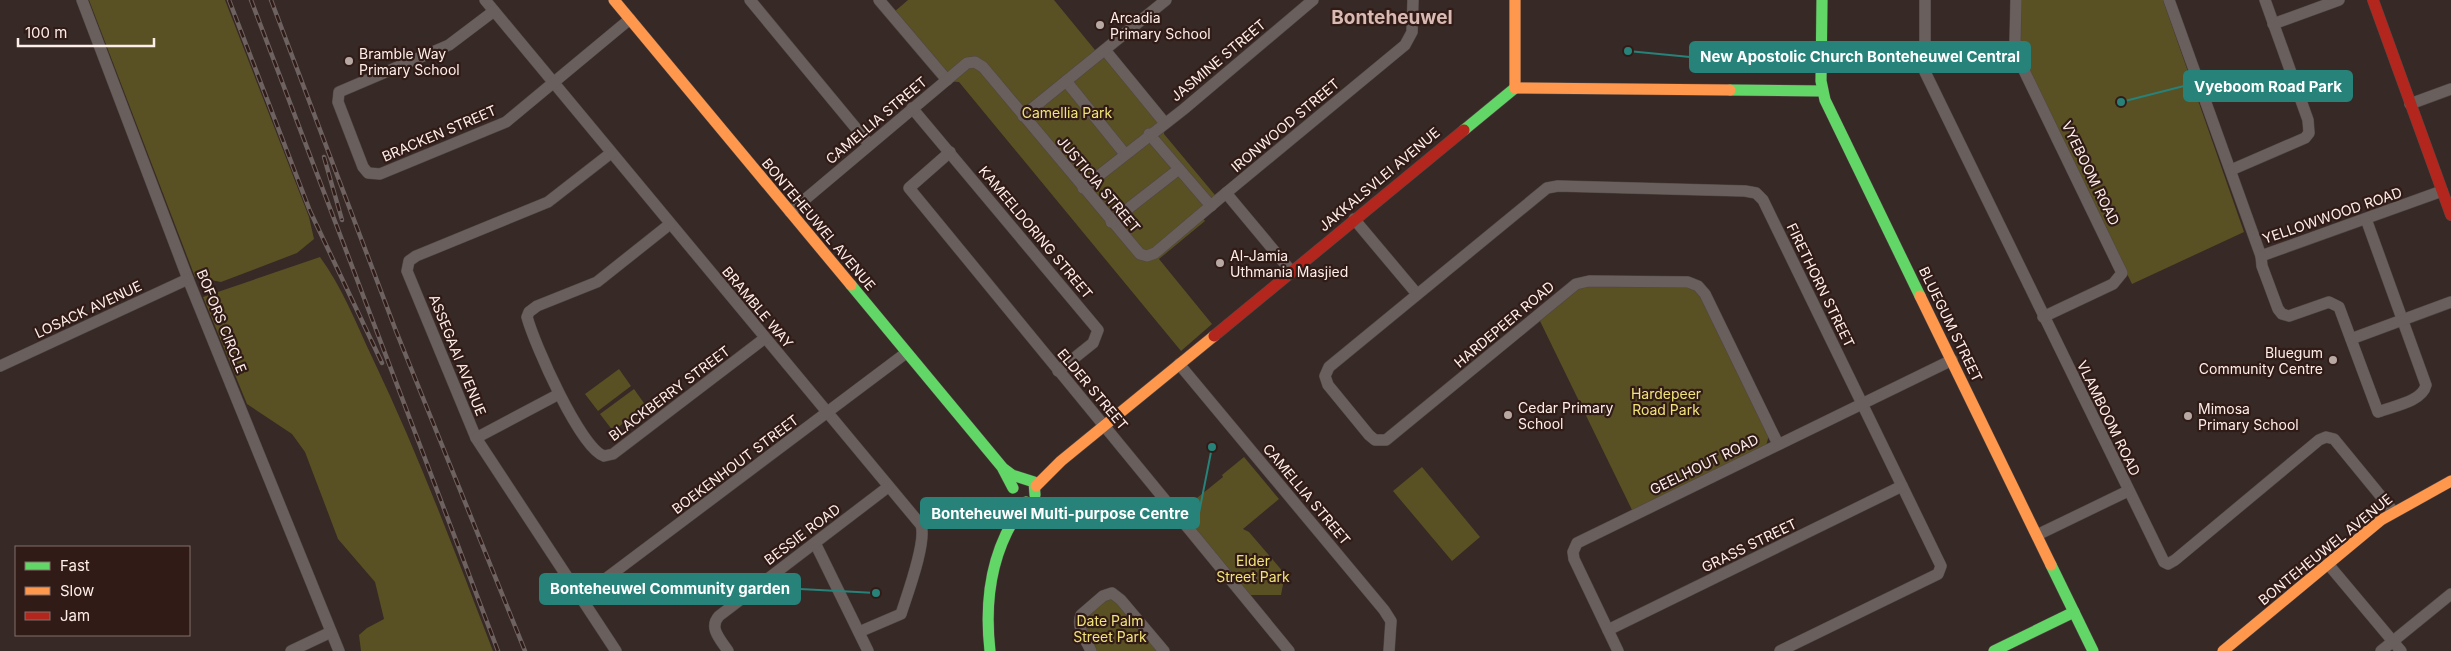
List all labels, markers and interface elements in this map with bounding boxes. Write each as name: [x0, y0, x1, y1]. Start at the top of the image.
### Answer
district label: Bonteheuwel: [1331, 6, 1453, 29]
place label: Arcadia Primary School: [1110, 9, 1211, 42]
scale bar: [18, 15, 154, 47]
street label: JASMINE STREET: [1167, 15, 1269, 105]
marker: Arcadia Primary School: [1094, 19, 1106, 31]
text: 100 m: [25, 23, 67, 42]
callout: New Apostolic Church Bonteheuwel Central: [1690, 42, 2030, 72]
place label: Bramble Way Primary School: [359, 45, 460, 78]
text: New Apostolic Church Bonteheuwel Central: [1700, 47, 2020, 66]
marker: Bramble Way Primary School: [343, 55, 355, 67]
callout: Vyeboom Road Park: [2184, 71, 2352, 101]
street label: CAMELLIA STREET: [822, 73, 930, 167]
street label: IRONWOOD STREET: [1227, 75, 1343, 175]
text: Vyeboom Road Park: [2194, 77, 2342, 96]
street label: BRACKEN STREET: [379, 101, 499, 165]
park label: Camellia Park: [1022, 104, 1113, 121]
street label: VYEBOOM ROAD: [2058, 118, 2124, 228]
street label: JAKKALSVLEI AVENUE: [1315, 123, 1443, 235]
street label: JUSTICIA STREET: [1054, 132, 1144, 236]
street label: BONTEHEUWEL AVENUE: [759, 154, 879, 294]
street label: KAMEELDORING STREET: [976, 162, 1096, 302]
street label: YELLOWWOOD ROAD: [2260, 183, 2404, 247]
street label: FIRETHORN STREET: [1784, 220, 1858, 350]
place label: Al-Jamia Uthmania Masjied: [1230, 247, 1348, 280]
marker: Al-Jamia Uthmania Masjied: [1214, 257, 1226, 269]
street label: BRAMBLE WAY: [719, 263, 797, 352]
street label: BLUEGUM STREET: [1916, 264, 1986, 384]
street label: BOFORS CIRCLE: [193, 267, 251, 375]
street label: LOSACK AVENUE: [32, 277, 144, 341]
street label: HARDEPEER ROAD: [1451, 277, 1557, 371]
street label: ASSEGAAI AVENUE: [426, 292, 490, 418]
street label: BLACKBERRY STREET: [605, 342, 733, 444]
place label: Bluegum Community Centre: [2199, 344, 2323, 377]
street label: ELDER STREET: [1054, 345, 1132, 433]
marker: Bluegum Community Centre: [2327, 354, 2339, 366]
street label: VLAMBOOM ROAD: [2074, 358, 2144, 478]
park label: Hardepeer Road Park: [1631, 385, 1701, 418]
place label: Cedar Primary School: [1518, 399, 1613, 432]
place label: Mimosa Primary School: [2198, 400, 2299, 433]
marker: Cedar Primary School: [1502, 409, 1514, 421]
marker: Mimosa Primary School: [2182, 410, 2194, 422]
street label: BOEKENHOUT STREET: [668, 411, 802, 517]
street label: GEELHOUT ROAD: [1647, 430, 1761, 498]
street label: CAMELLIA STREET: [1260, 440, 1354, 548]
street label: BONTEHEUWEL AVENUE: [2255, 490, 2395, 608]
callout: Bonteheuwel Multi-purpose Centre: [921, 498, 1199, 528]
street label: BESSIE ROAD: [761, 500, 843, 568]
text: Bonteheuwel Multi-purpose Centre: [931, 504, 1189, 523]
street label: GRASS STREET: [1699, 515, 1799, 575]
legend: [15, 546, 190, 636]
park label: Elder Street Park: [1216, 552, 1290, 585]
text: Fast: [60, 556, 90, 575]
callout: Bonteheuwel Community garden: [540, 574, 800, 604]
text: Bonteheuwel Community garden: [550, 579, 790, 598]
text: Slow: [60, 581, 94, 600]
text: Jam: [60, 606, 90, 625]
park label: Date Palm Street Park: [1073, 612, 1147, 645]

